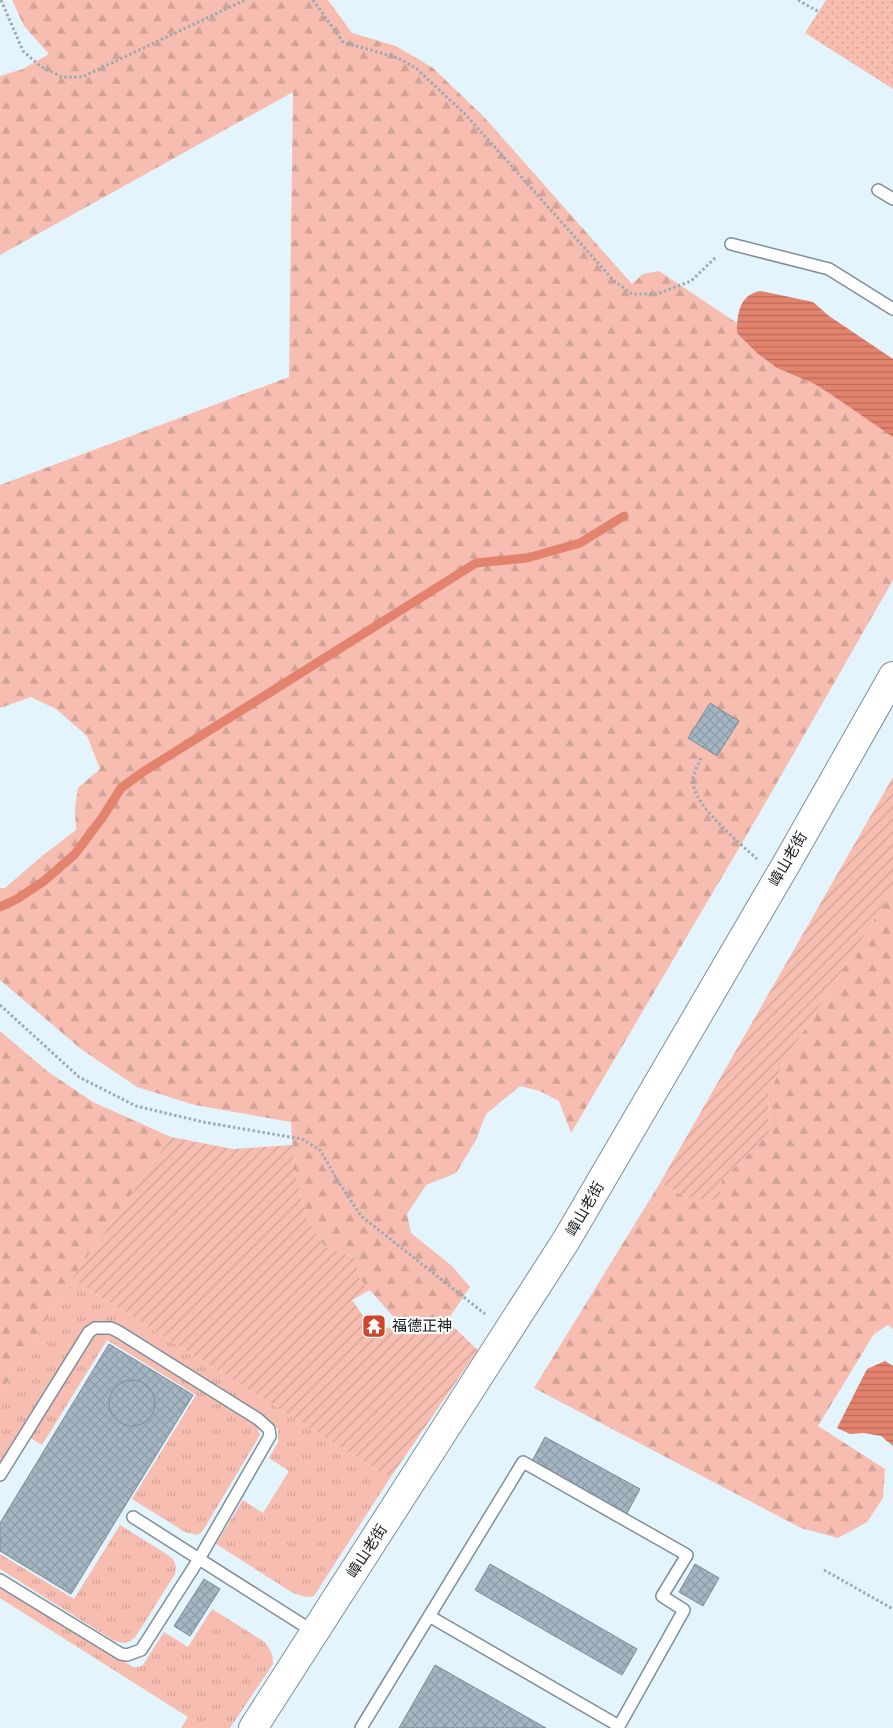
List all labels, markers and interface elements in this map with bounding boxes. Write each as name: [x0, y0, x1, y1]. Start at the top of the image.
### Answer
street label: 嶂山老街: [765, 829, 811, 889]
street label: 嶂山老街: [562, 1179, 608, 1239]
temple icon: 福德正神: [361, 1313, 387, 1339]
place label: 福德正神: [392, 1317, 452, 1335]
street label: 嶂山老街: [343, 1521, 391, 1581]

